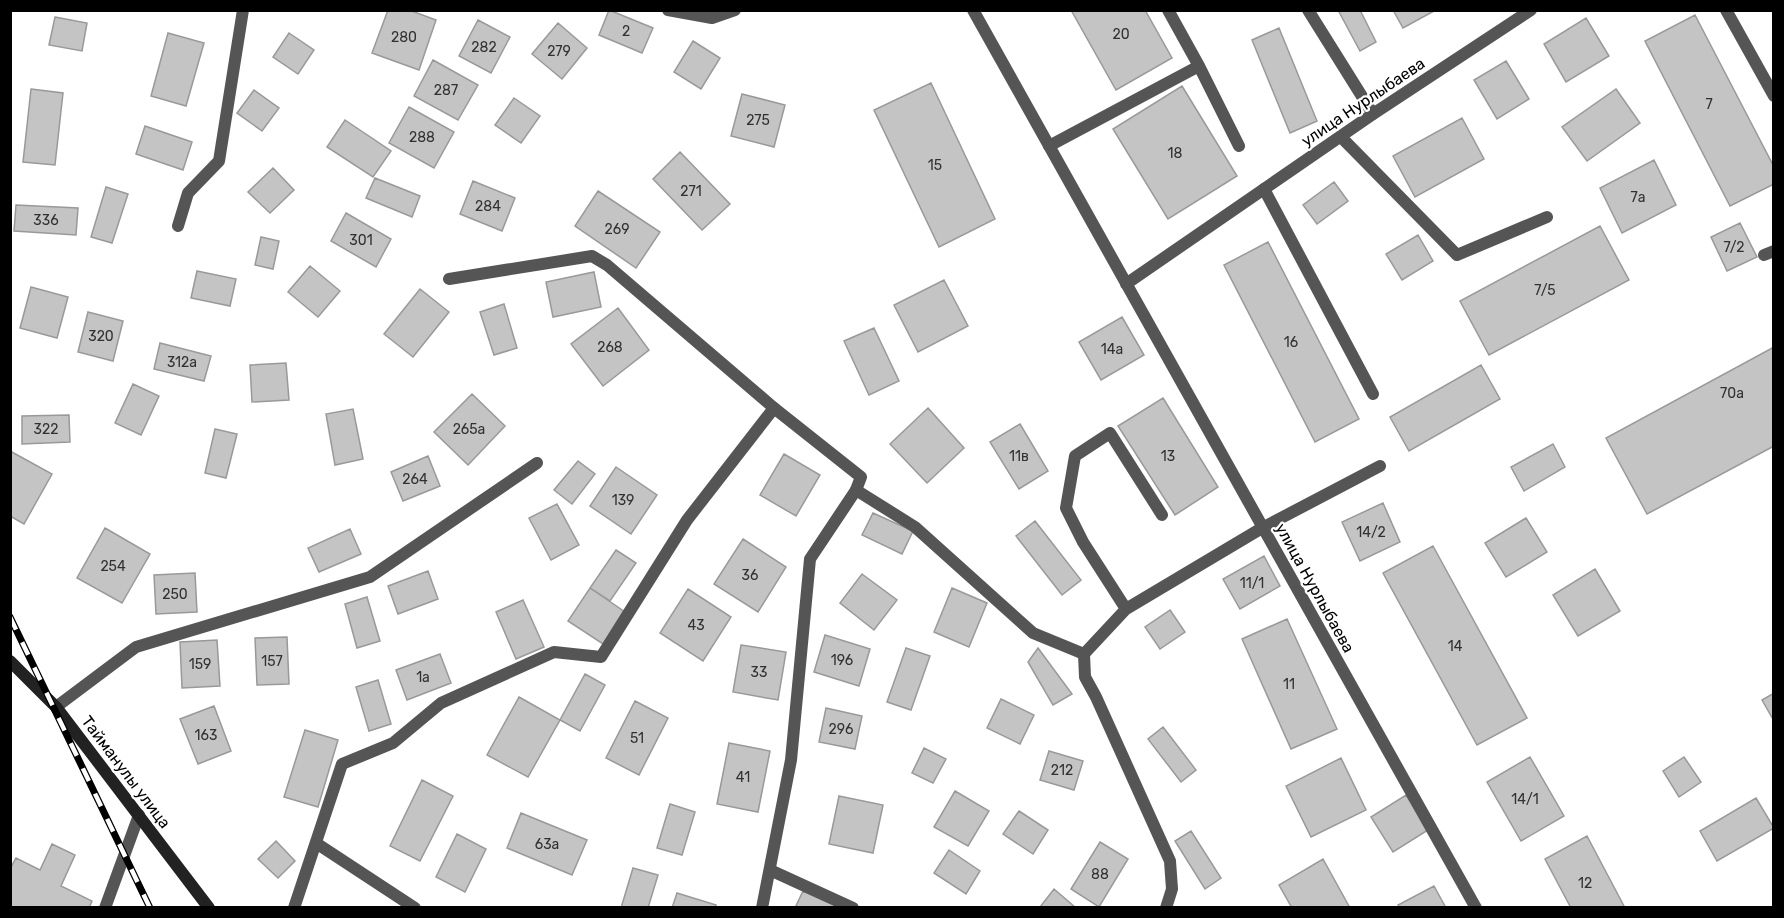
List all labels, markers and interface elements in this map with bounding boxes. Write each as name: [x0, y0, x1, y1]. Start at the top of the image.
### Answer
house number: 2: [622, 23, 630, 40]
house number: 20: [1112, 26, 1130, 43]
house number: 280: [391, 29, 417, 46]
house number: 282: [471, 39, 497, 56]
house number: 279: [547, 43, 571, 60]
street label: улица Нурлыбаева: [1298, 54, 1428, 150]
house number: 287: [434, 82, 458, 99]
house number: 7: [1705, 96, 1713, 113]
house number: 275: [746, 112, 770, 129]
house number: 288: [409, 129, 435, 146]
house number: 18: [1168, 145, 1183, 162]
house number: 15: [928, 157, 942, 174]
house number: 271: [680, 183, 702, 200]
house number: 7а: [1631, 189, 1645, 206]
house number: 284: [475, 198, 501, 215]
house number: 336: [33, 212, 59, 229]
house number: 269: [605, 221, 629, 238]
house number: 301: [349, 232, 373, 249]
house number: 7/2: [1723, 239, 1745, 256]
house number: 7/5: [1534, 282, 1556, 299]
house number: 320: [88, 328, 114, 345]
house number: 16: [1284, 334, 1298, 351]
house number: 268: [597, 339, 623, 356]
house number: 14а: [1101, 341, 1123, 358]
house number: 312а: [167, 354, 197, 371]
house number: 70а: [1720, 385, 1744, 402]
house number: 322: [34, 421, 58, 438]
house number: 265а: [453, 421, 485, 438]
house number: 11в: [1009, 448, 1029, 465]
house number: 13: [1161, 448, 1175, 465]
house number: 264: [402, 471, 428, 488]
house number: 139: [612, 492, 634, 509]
street label: улица Нурлыбаева: [1272, 520, 1358, 656]
house number: 14/2: [1356, 524, 1386, 541]
house number: 254: [100, 558, 126, 575]
house number: 36: [742, 567, 758, 584]
house number: 11/1: [1240, 575, 1264, 592]
house number: 250: [162, 586, 188, 603]
house number: 43: [687, 617, 705, 634]
house number: 14: [1448, 638, 1463, 655]
house number: 196: [831, 652, 853, 669]
house number: 157: [261, 653, 283, 670]
house number: 159: [189, 656, 211, 673]
house number: 33: [751, 664, 767, 681]
house number: 1а: [416, 669, 430, 686]
house number: 11: [1283, 676, 1295, 693]
street label: Тайманулы улица: [77, 712, 175, 832]
house number: 296: [829, 721, 853, 738]
house number: 163: [195, 727, 217, 744]
house number: 51: [630, 730, 644, 747]
house number: 212: [1051, 762, 1073, 779]
house number: 41: [736, 769, 750, 786]
house number: 14/1: [1511, 791, 1539, 808]
house number: 63а: [535, 836, 559, 853]
house number: 88: [1091, 866, 1109, 883]
house number: 12: [1578, 875, 1592, 892]

